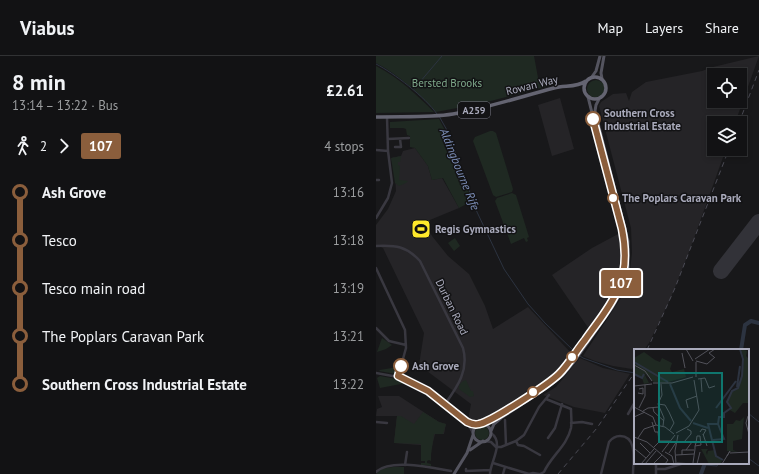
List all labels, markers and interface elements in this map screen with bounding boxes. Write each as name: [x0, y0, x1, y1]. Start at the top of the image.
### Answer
text: Viabus: [20, 16, 74, 40]
text: Map: [597, 19, 623, 37]
text: Layers: [645, 19, 683, 37]
text: Share: [705, 19, 739, 37]
text: 8 min: [12, 68, 66, 96]
map controls: [707, 68, 747, 156]
button: locate: [707, 68, 747, 108]
street label: Rowan Way: [504, 72, 560, 98]
park label: Bersted Brooks: [412, 76, 483, 90]
text: £2.61: [326, 81, 364, 100]
text: 13:14 – 13:22 · Bus: [12, 97, 118, 114]
road number: A259: [458, 102, 490, 118]
place label: Southern Cross Industrial Estate: [604, 106, 681, 133]
marker: Southern Cross Industrial Estate: [585, 111, 601, 127]
button: layers: [707, 116, 747, 156]
water label: Aldingbourne Rife: [436, 125, 483, 213]
icon: walk: [12, 135, 34, 157]
icon: forward: [53, 135, 75, 157]
text: 107: [89, 137, 113, 155]
text: 2: [40, 138, 47, 155]
text: 4 stops: [324, 138, 364, 155]
text: Ash Grove: [42, 183, 106, 202]
text: 13:16: [333, 184, 364, 201]
place label: The Poplars Caravan Park: [622, 191, 742, 205]
marker: The Poplars Caravan Park: [607, 192, 619, 204]
sports icon: Regis Gymnastics: [410, 218, 432, 240]
place label: Regis Gymnastics: [435, 222, 516, 236]
text: Tesco: [42, 231, 77, 250]
text: 13:18: [333, 232, 364, 249]
line badge: 107: [598, 270, 644, 296]
text: 107: [609, 274, 633, 292]
street label: Durban Road: [432, 277, 472, 337]
text: Tesco main road: [42, 279, 145, 298]
text: 13:19: [333, 280, 364, 297]
text: The Poplars Caravan Park: [42, 327, 204, 346]
text: 13:21: [333, 328, 364, 345]
inset map: [634, 349, 749, 464]
unlabelled marker: [566, 351, 578, 363]
marker: Ash Grove: [393, 358, 409, 374]
place label: Ash Grove: [412, 359, 459, 373]
text: Southern Cross Industrial Estate: [42, 375, 247, 394]
text: 13:22: [333, 376, 364, 393]
unlabelled marker: [527, 386, 539, 398]

